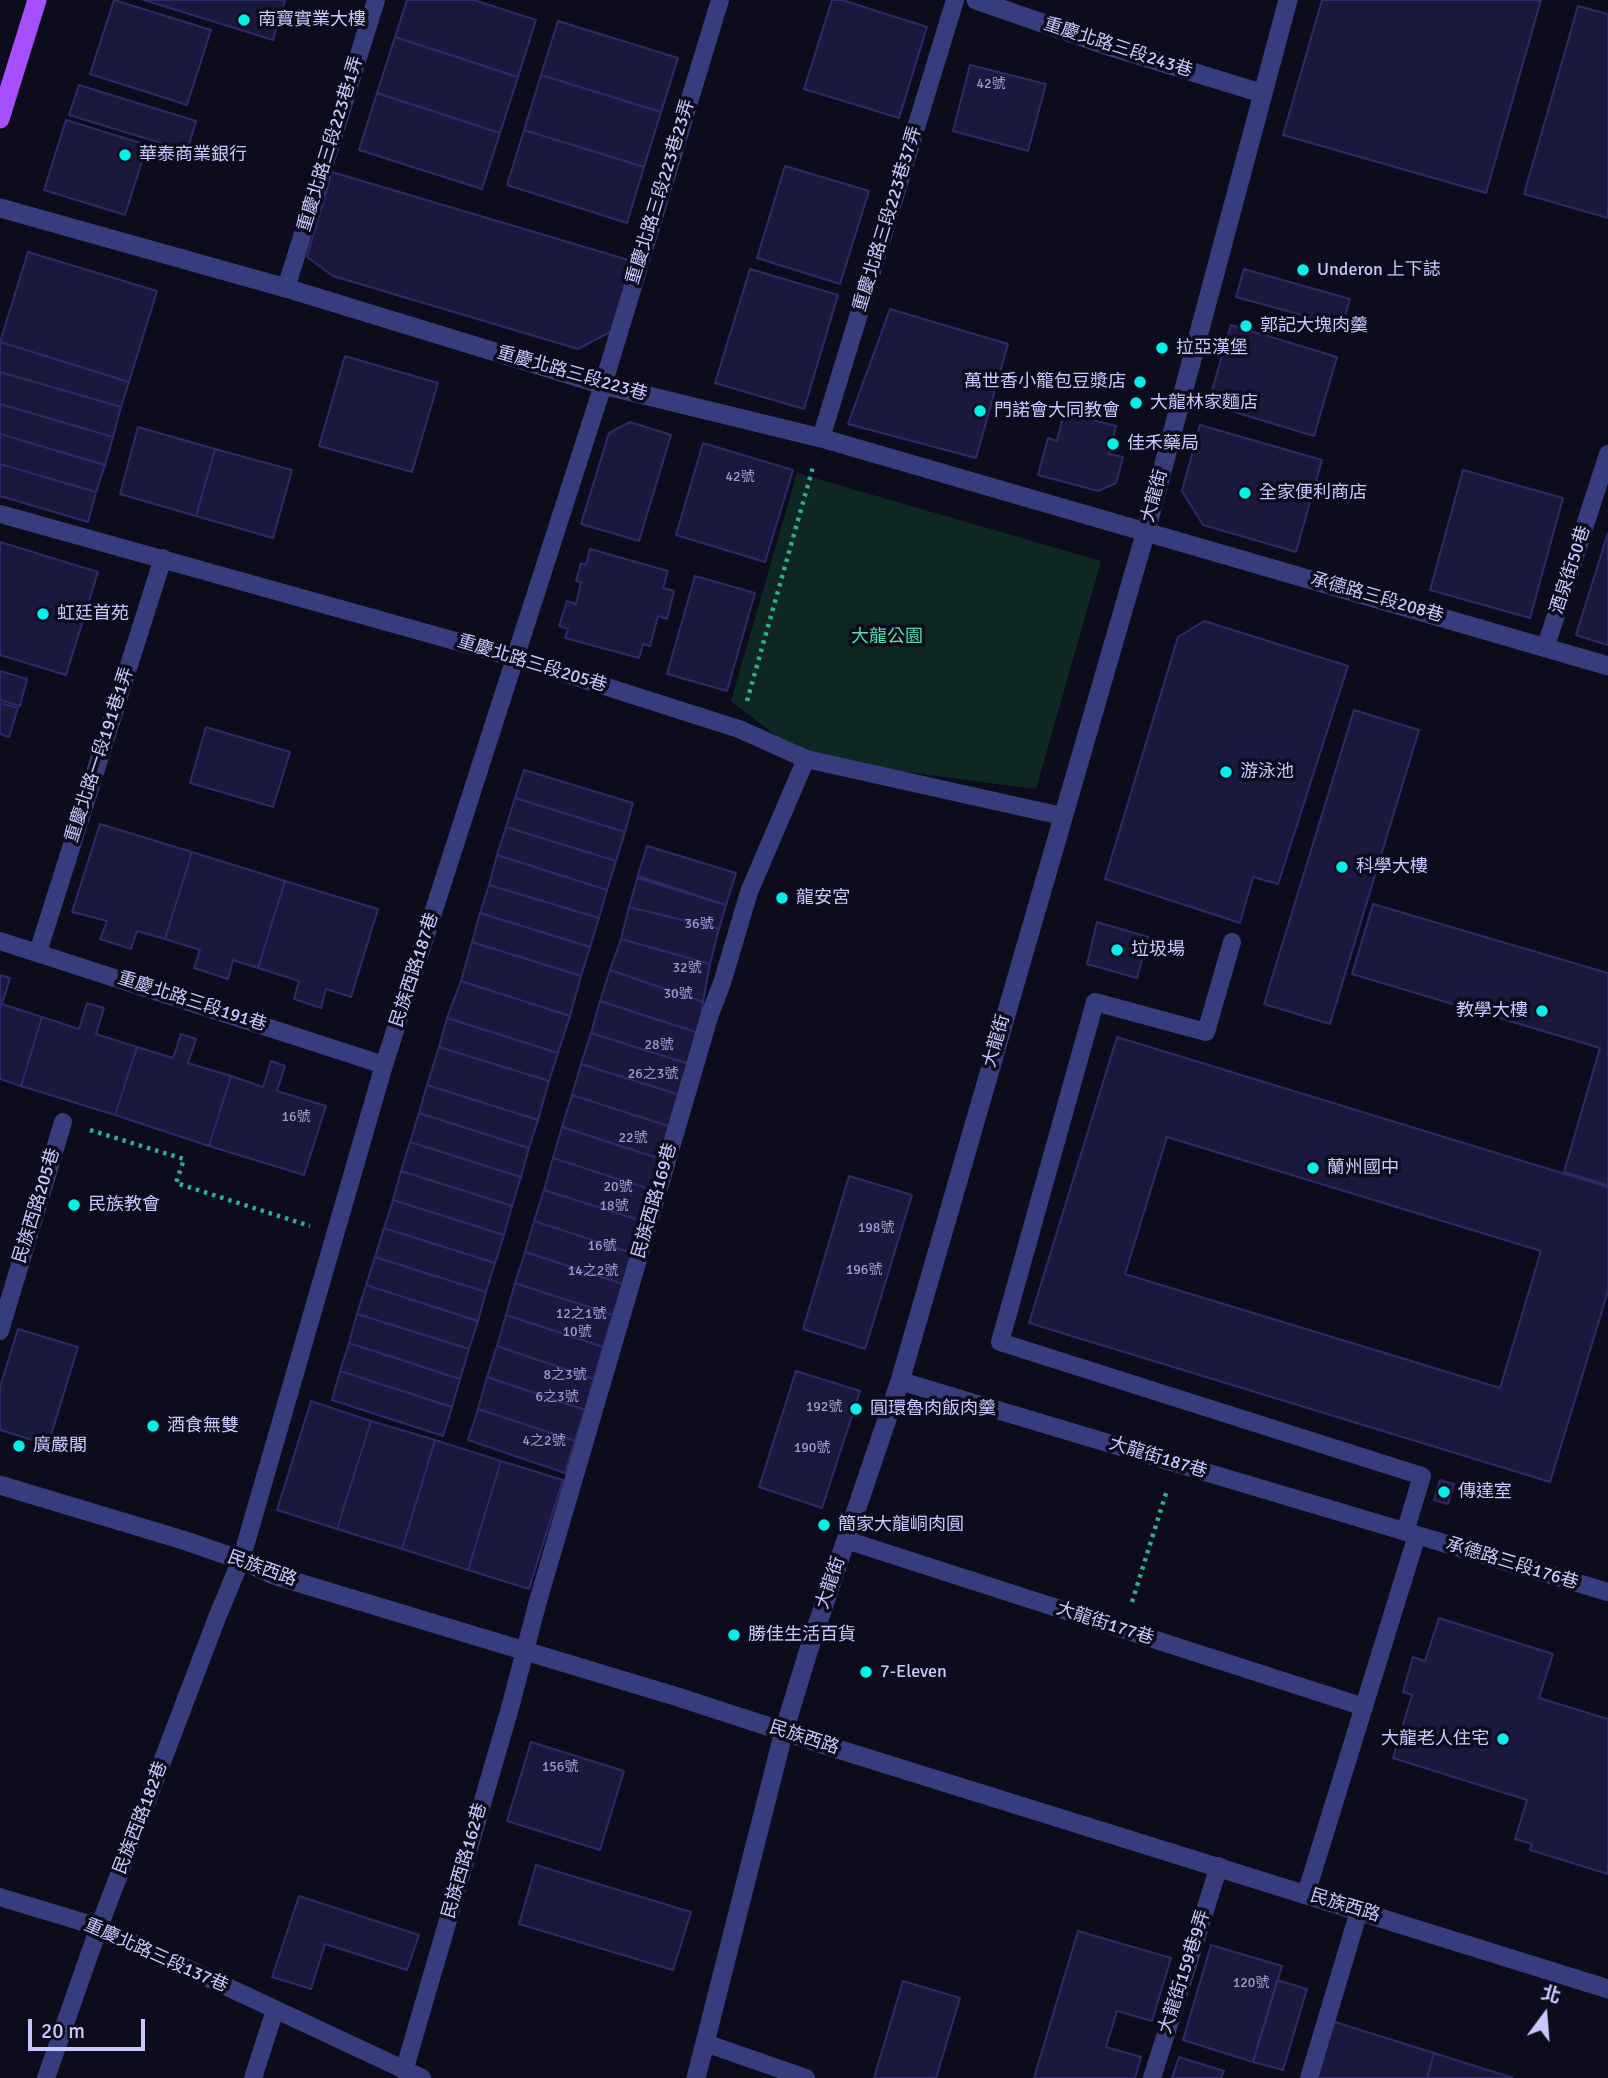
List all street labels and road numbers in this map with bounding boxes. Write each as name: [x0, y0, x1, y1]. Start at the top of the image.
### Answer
street label: 重慶北路三段243巷: [1041, 14, 1195, 82]
street label: 重慶北路三段223巷1弄: [294, 53, 368, 235]
street label: 重慶北路三段223巷23弄: [623, 97, 699, 287]
street label: 重慶北路三段223巷37弄: [850, 124, 926, 314]
street label: 重慶北路三段223巷: [494, 342, 650, 406]
street label: 大龍街: [1138, 467, 1172, 525]
street label: 酒泉街50巷: [1547, 523, 1595, 617]
street label: 承德路三段208巷: [1308, 569, 1446, 627]
street label: 重慶北路三段205巷: [455, 631, 609, 697]
street label: 重慶北路一段191巷1弄: [61, 665, 139, 845]
street label: 民族西路187巷: [386, 910, 444, 1030]
street label: 重慶北路三段191巷: [115, 968, 269, 1036]
street label: 大龍街: [979, 1012, 1015, 1070]
street label: 民族西路169巷: [628, 1141, 682, 1261]
street label: 民族西路205巷: [9, 1146, 65, 1266]
street label: 大龍街187巷: [1106, 1433, 1210, 1483]
street label: 承德路三段176巷: [1443, 1534, 1581, 1594]
street label: 民族西路: [224, 1547, 300, 1591]
street label: 大龍街: [812, 1554, 850, 1612]
street label: 大龍街177巷: [1054, 1598, 1156, 1650]
street label: 民族西路: [766, 1717, 842, 1759]
street label: 民族西路182巷: [110, 1759, 172, 1877]
street label: 民族西路162巷: [438, 1801, 492, 1921]
street label: 民族西路: [1307, 1885, 1383, 1927]
street label: 大龍街159巷9弄: [1155, 1907, 1215, 2037]
street label: 重慶北路三段137巷: [81, 1915, 231, 1997]

